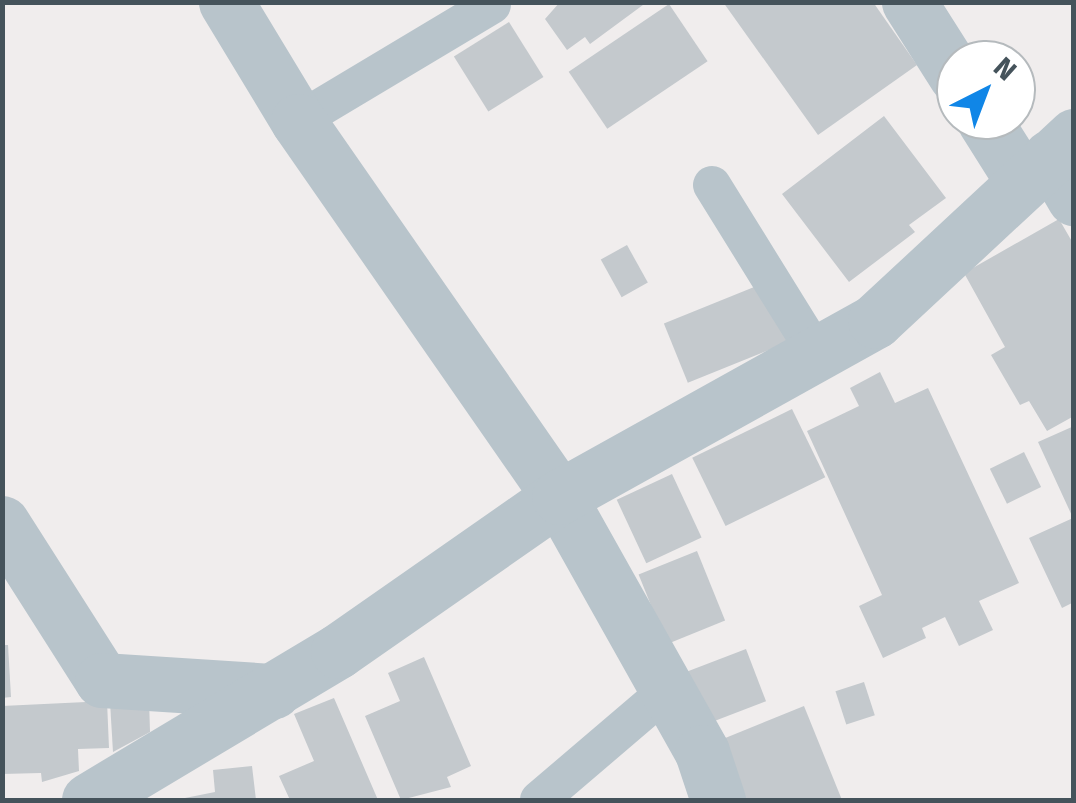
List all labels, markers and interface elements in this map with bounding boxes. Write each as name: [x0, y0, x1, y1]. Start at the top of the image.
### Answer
north arrow: [936, 40, 1036, 140]
text: N: [987, 50, 1023, 87]

